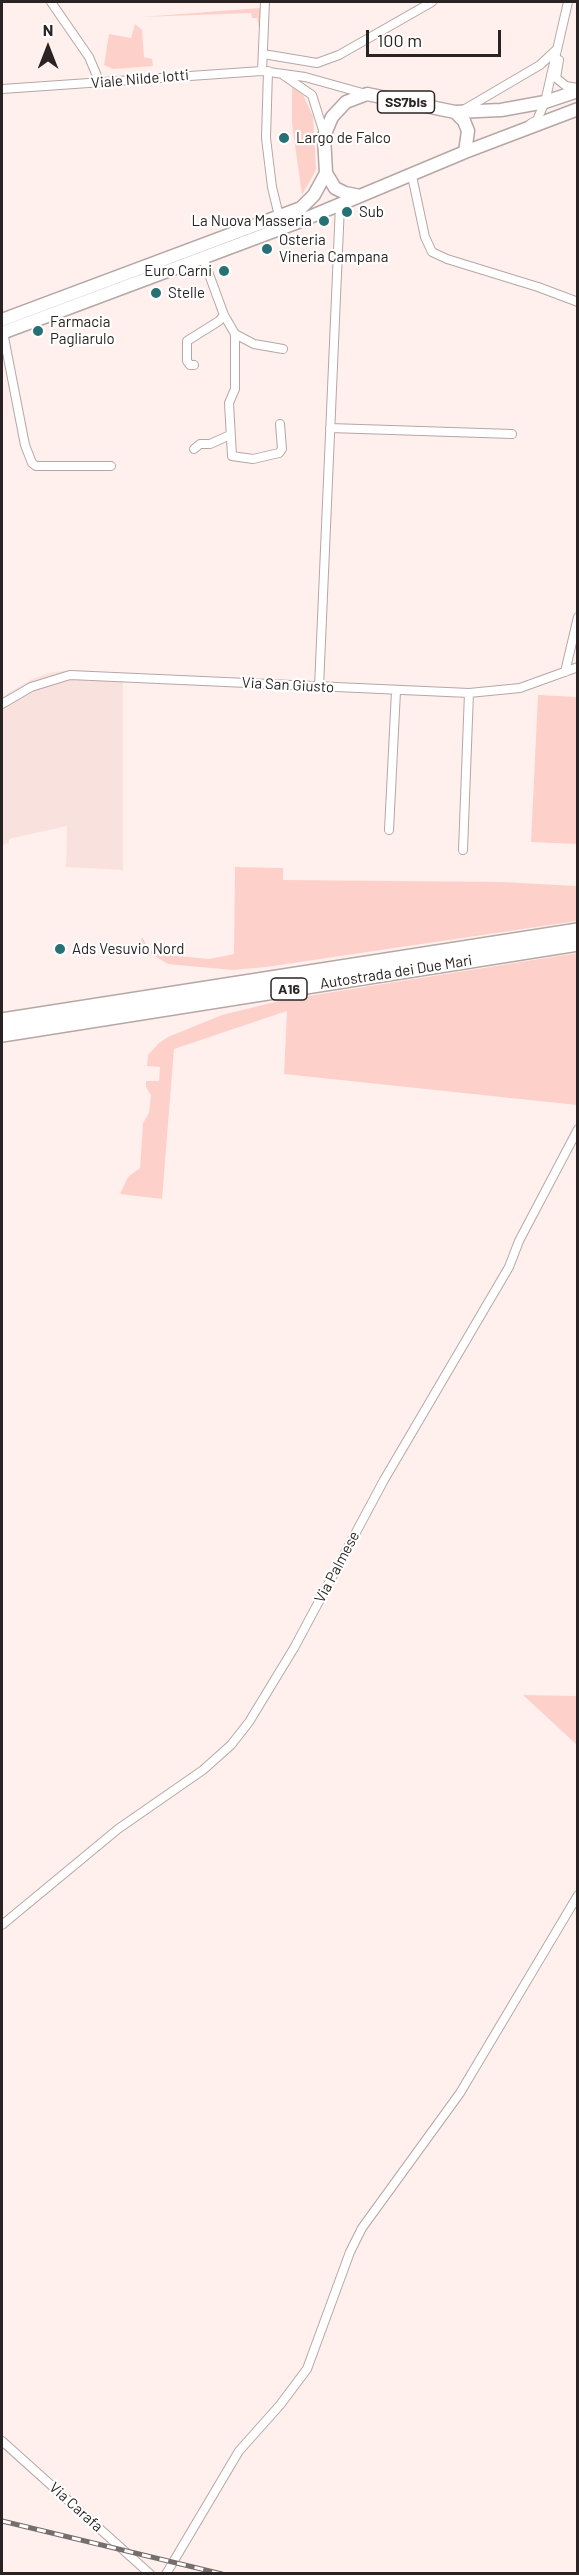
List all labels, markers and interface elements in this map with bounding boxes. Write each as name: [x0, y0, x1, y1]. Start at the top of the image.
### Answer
north arrow: [18, 18, 78, 78]
scale bar: [369, 18, 504, 56]
text: N: [43, 20, 53, 39]
text: 100 m: [377, 29, 422, 51]
street label: Viale Nilde Iotti: [90, 66, 190, 92]
road number: SS7bis: [378, 91, 434, 113]
place label: Largo de Falco: [296, 129, 391, 147]
marker: Largo de Falco: [277, 131, 291, 145]
place label: Sub: [359, 203, 384, 221]
marker: Sub: [340, 205, 354, 219]
place label: La Nuova Masseria: [192, 212, 312, 230]
marker: La Nuova Masseria: [317, 214, 331, 228]
place label: Osteria Vineria Campana: [279, 231, 388, 266]
marker: Osteria Vineria Campana: [260, 242, 274, 256]
place label: Euro Carni: [144, 262, 212, 280]
marker: Euro Carni: [217, 264, 231, 278]
place label: Stelle: [168, 284, 205, 302]
marker: Stelle: [149, 286, 163, 300]
place label: Farmacia Pagliarulo: [50, 313, 115, 348]
marker: Farmacia Pagliarulo: [31, 324, 45, 338]
street label: Via San Giusto: [241, 674, 335, 696]
place label: Ads Vesuvio Nord: [72, 940, 185, 958]
marker: Ads Vesuvio Nord: [53, 942, 67, 956]
street label: Autostrada dei Due Mari: [319, 951, 473, 993]
road number: A16: [271, 978, 307, 1000]
street label: Via Palmese: [311, 1528, 363, 1606]
street label: Via Carafa: [46, 2478, 106, 2536]

